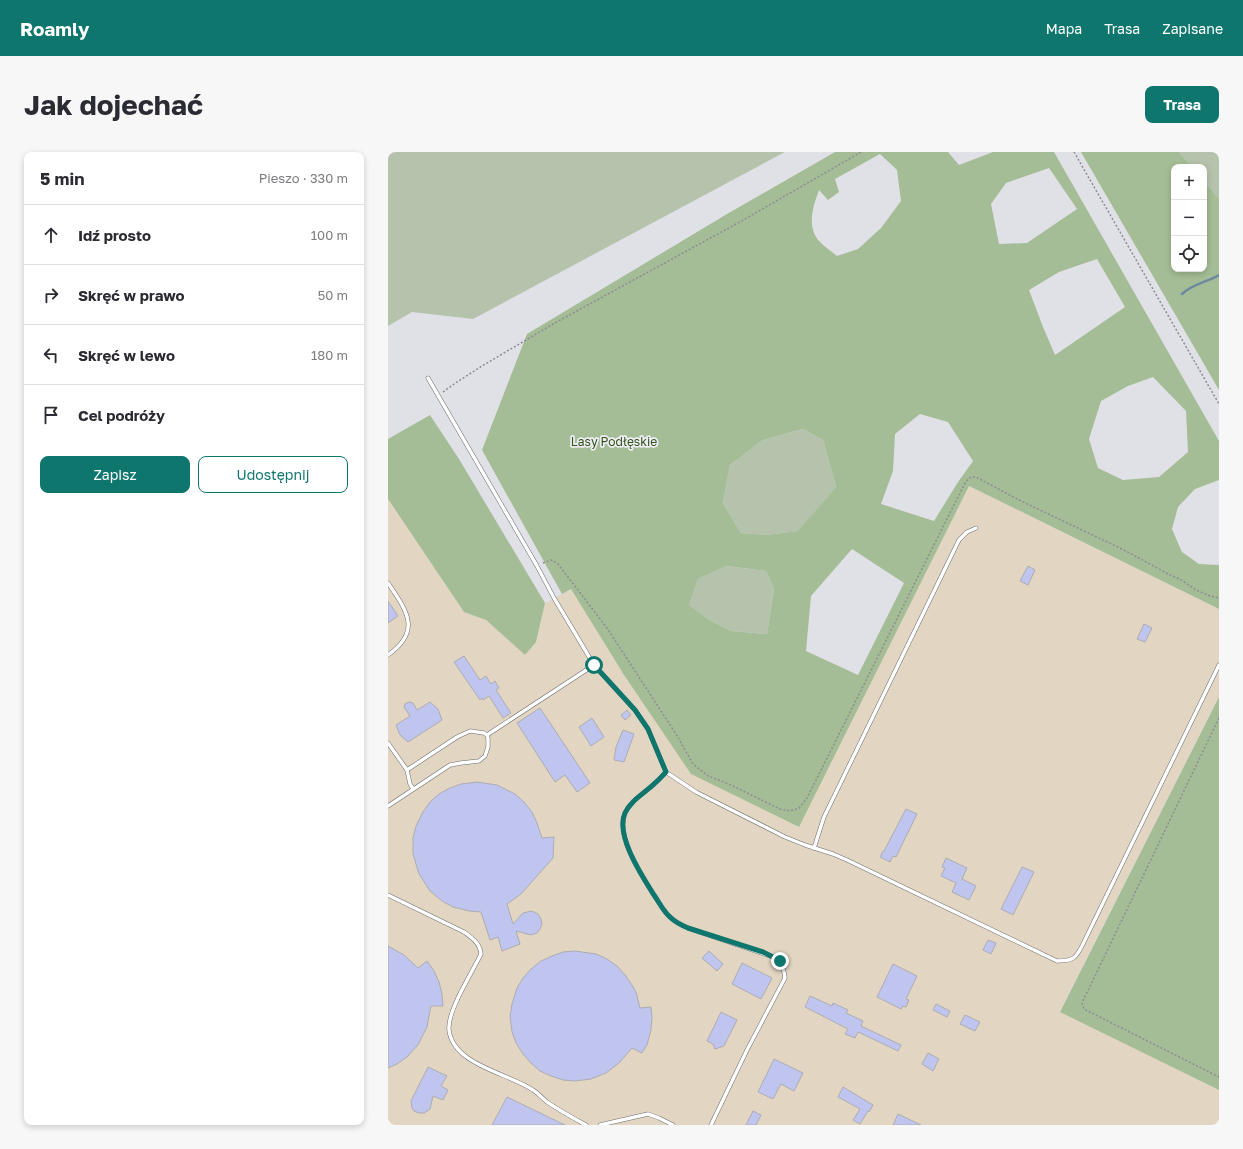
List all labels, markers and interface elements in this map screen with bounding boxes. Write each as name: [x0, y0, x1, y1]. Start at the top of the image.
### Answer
text: Roamly: [20, 17, 89, 40]
text: Mapa: [1046, 20, 1082, 37]
text: Trasa: [1104, 20, 1140, 37]
text: Zapisane: [1162, 20, 1223, 37]
button: Trasa: [1145, 86, 1219, 123]
text: Jak dojechać: [24, 88, 203, 121]
map controls: [1171, 164, 1207, 272]
button: +: [1171, 164, 1207, 200]
text: 5 min: [40, 168, 84, 189]
text: Pieszo · 330 m: [259, 170, 348, 186]
button: −: [1171, 200, 1207, 236]
icon: ahead: [40, 224, 62, 246]
text: Idź prosto: [78, 226, 151, 244]
text: 100 m: [311, 227, 348, 243]
button: locate: [1171, 236, 1207, 272]
icon: right: [40, 284, 62, 306]
text: Skręć w prawo: [78, 286, 185, 304]
text: 50 m: [318, 287, 348, 303]
icon: left: [40, 344, 62, 366]
text: Skręć w lewo: [78, 346, 175, 364]
text: 180 m: [311, 347, 348, 363]
icon: arrive: [40, 404, 62, 426]
text: Cel podróży: [78, 406, 165, 424]
park label: Lasy Podłęskie: [571, 434, 657, 449]
button: Zapisz: [40, 456, 190, 493]
button: Udostępnij: [198, 456, 348, 493]
route start: [585, 656, 603, 674]
route end: [771, 952, 789, 970]

